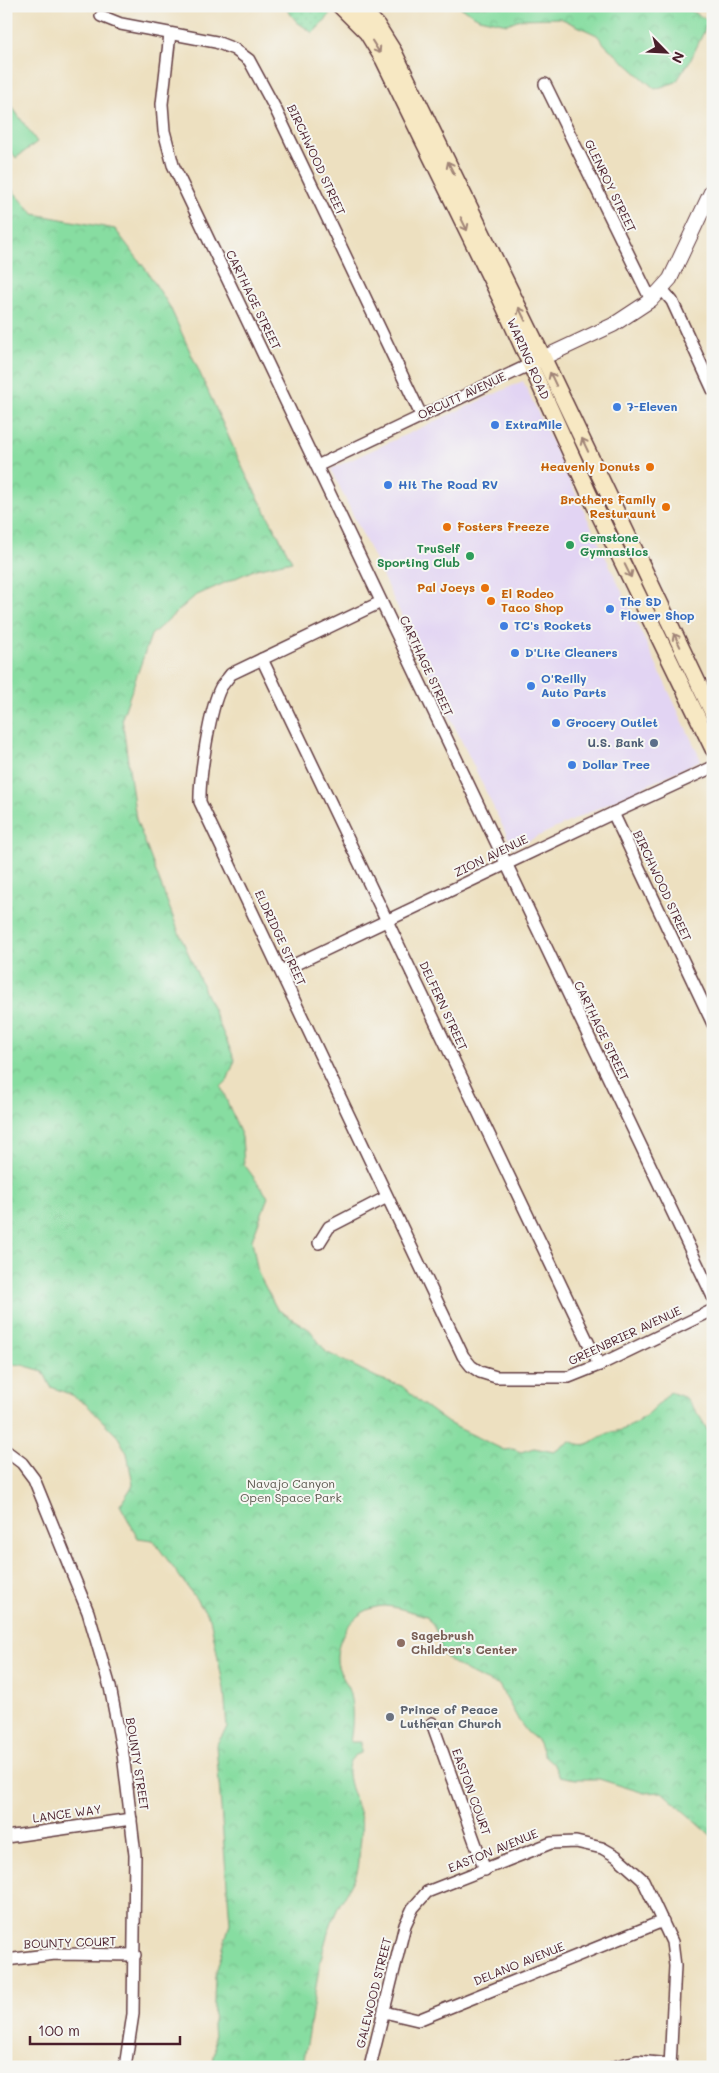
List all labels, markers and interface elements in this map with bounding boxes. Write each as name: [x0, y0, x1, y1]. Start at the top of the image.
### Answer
north arrow: [642, 28, 692, 78]
one-way arrow: [371, 40, 381, 54]
text: N: [667, 49, 689, 66]
street label: BIRCHWOOD STREET: [284, 101, 350, 218]
street label: GLENROY STREET: [581, 136, 640, 235]
one-way arrow: [446, 160, 456, 175]
one-way arrow: [460, 216, 469, 231]
street label: CARTHAGE STREET: [223, 247, 285, 352]
one-way arrow: [517, 306, 527, 321]
street label: WARING ROAD: [504, 316, 554, 402]
street label: ORCUTT AVENUE: [415, 368, 508, 423]
one-way arrow: [548, 372, 558, 387]
place label: 7-Eleven: [627, 398, 677, 414]
marker: 7-Eleven: [611, 401, 623, 413]
place label: ExtraMile: [505, 416, 562, 432]
marker: ExtraMile: [489, 419, 501, 431]
one-way arrow: [580, 438, 589, 453]
place label: Heavenly Donuts: [540, 458, 640, 474]
marker: Heavenly Donuts: [644, 461, 656, 473]
place label: Hit The Road RV: [398, 476, 498, 492]
marker: Hit The Road RV: [382, 479, 394, 491]
place label: Brothers Family Resturaunt: [560, 491, 656, 521]
marker: Brothers Family Resturaunt: [660, 501, 672, 513]
place label: Fosters Freeze: [457, 518, 549, 534]
marker: Fosters Freeze: [441, 521, 453, 533]
place label: Gemstone Gymnastics: [580, 529, 648, 559]
marker: Gemstone Gymnastics: [564, 539, 576, 551]
place label: TruSelf Sporting Club: [377, 540, 461, 570]
marker: TruSelf Sporting Club: [464, 550, 476, 562]
one-way arrow: [623, 563, 633, 578]
place label: Pal Joeys: [417, 579, 475, 595]
marker: Pal Joeys: [479, 582, 491, 594]
place label: El Rodeo Taco Shop: [501, 585, 564, 615]
place label: The SD Flower Shop: [620, 593, 695, 623]
marker: El Rodeo Taco Shop: [485, 595, 497, 607]
marker: The SD Flower Shop: [604, 603, 616, 615]
street label: CARTHAGE STREET: [397, 613, 457, 719]
place label: TC's Rockets: [514, 617, 591, 633]
marker: TC's Rockets: [498, 620, 510, 632]
one-way arrow: [672, 632, 682, 647]
place label: D'Lite Cleaners: [525, 644, 618, 660]
marker: D'Lite Cleaners: [509, 647, 521, 659]
place label: O'Reilly Auto Parts: [541, 670, 606, 700]
marker: O'Reilly Auto Parts: [525, 680, 537, 692]
place label: Grocery Outlet: [566, 714, 658, 730]
marker: Grocery Outlet: [550, 717, 562, 729]
place label: U.S. Bank: [588, 734, 644, 750]
marker: U.S. Bank: [648, 737, 660, 749]
place label: Dollar Tree: [582, 756, 650, 772]
marker: Dollar Tree: [566, 759, 578, 771]
street label: BIRCHWOOD STREET: [630, 827, 696, 944]
street label: ZION AVENUE: [451, 830, 530, 880]
street label: ELDRIDGE STREET: [252, 887, 310, 988]
street label: DELFERN STREET: [416, 958, 472, 1053]
street label: CARTHAGE STREET: [571, 978, 633, 1083]
street label: GREENBRIER AVENUE: [566, 1302, 684, 1368]
park label: Navajo Canyon Open Space Park: [240, 1475, 342, 1505]
place label: Sagebrush Children's Center: [411, 1627, 517, 1657]
marker: Sagebrush Children's Center: [395, 1637, 407, 1649]
place label: Prince of Peace Lutheran Church: [400, 1701, 501, 1731]
marker: Prince of Peace Lutheran Church: [384, 1711, 396, 1723]
street label: BOUNTY STREET: [123, 1716, 153, 1812]
street label: EASTON COURT: [449, 1746, 495, 1838]
street label: LANCE WAY: [31, 1800, 102, 1826]
street label: EASTON AVENUE: [445, 1825, 540, 1875]
street label: BOUNTY COURT: [23, 1932, 117, 1952]
street label: GALEWOOD STREET: [352, 1935, 395, 2050]
street label: DELANO AVENUE: [471, 1937, 567, 1989]
scale bar: [30, 2013, 180, 2045]
text: 100 m: [38, 2020, 80, 2040]

